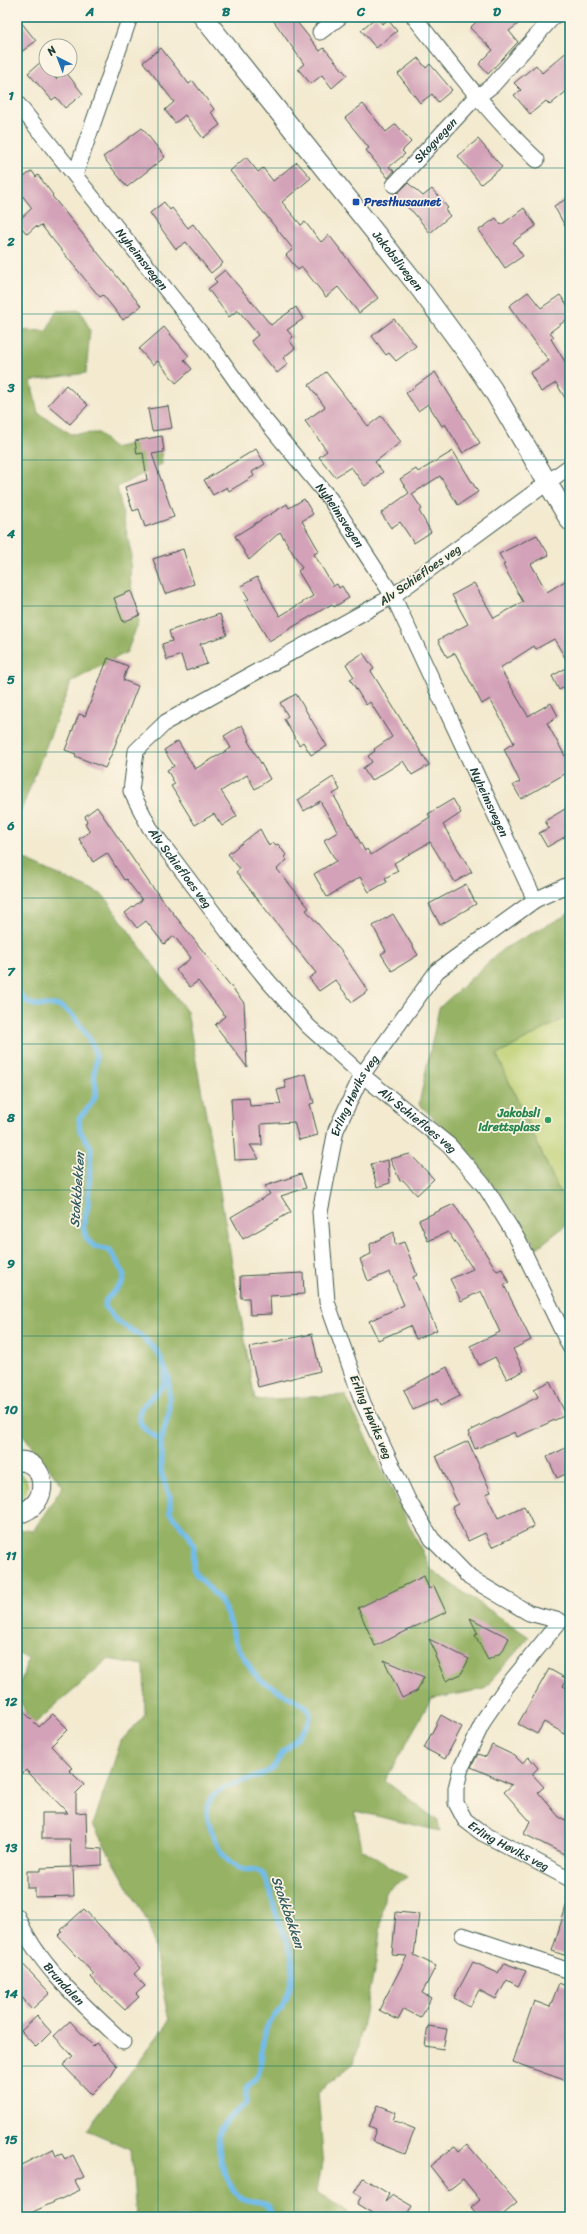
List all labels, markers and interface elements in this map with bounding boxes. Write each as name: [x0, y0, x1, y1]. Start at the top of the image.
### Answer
text: A: [85, 0, 94, 23]
text: B: [222, 0, 231, 23]
text: C: [356, 0, 366, 23]
text: D: [493, 0, 501, 23]
north arrow: [38, 38, 78, 78]
text: N: [42, 41, 61, 61]
text: 1: [8, 84, 14, 107]
street label: Skogvegen: [408, 112, 463, 168]
place label: Presthusaunet: [364, 191, 442, 213]
marker: Presthusaunet: [351, 197, 361, 207]
street label: Nyheimsvegen: [110, 223, 174, 296]
street label: Jakobslivegen: [366, 225, 429, 296]
text: 2: [6, 230, 15, 253]
text: 3: [6, 376, 15, 399]
street label: Nyheimsvegen: [310, 478, 370, 553]
text: 4: [6, 522, 16, 545]
street label: Alv Schiefloes veg: [373, 538, 466, 612]
text: 5: [7, 668, 15, 691]
street label: Nyheimsvegen: [463, 763, 515, 841]
text: 6: [6, 814, 15, 837]
street label: Alv Schiefloes veg: [142, 822, 218, 913]
text: 7: [7, 960, 16, 983]
street label: Erling Høviks veg: [324, 1049, 385, 1138]
street label: Alv Schiefloes veg: [373, 1081, 463, 1159]
place label: Jakobsli idrettsplass: [478, 1102, 541, 1138]
text: 8: [6, 1106, 15, 1129]
marker: Jakobsli idrettsplass: [543, 1115, 553, 1125]
water label: Stokkbekken: [63, 1150, 91, 1228]
text: 9: [7, 1252, 15, 1275]
street label: Erling Høviks veg: [343, 1371, 399, 1463]
text: 10: [4, 1398, 18, 1421]
text: 11: [5, 1544, 17, 1567]
text: 12: [4, 1690, 18, 1713]
street label: Erling Høviks veg: [463, 1815, 553, 1877]
text: 13: [5, 1836, 18, 1859]
water label: Stokkbekken: [265, 1873, 312, 1953]
street label: Brundalen: [38, 1957, 90, 2012]
text: 14: [4, 1982, 19, 2005]
text: 15: [4, 2128, 18, 2151]

